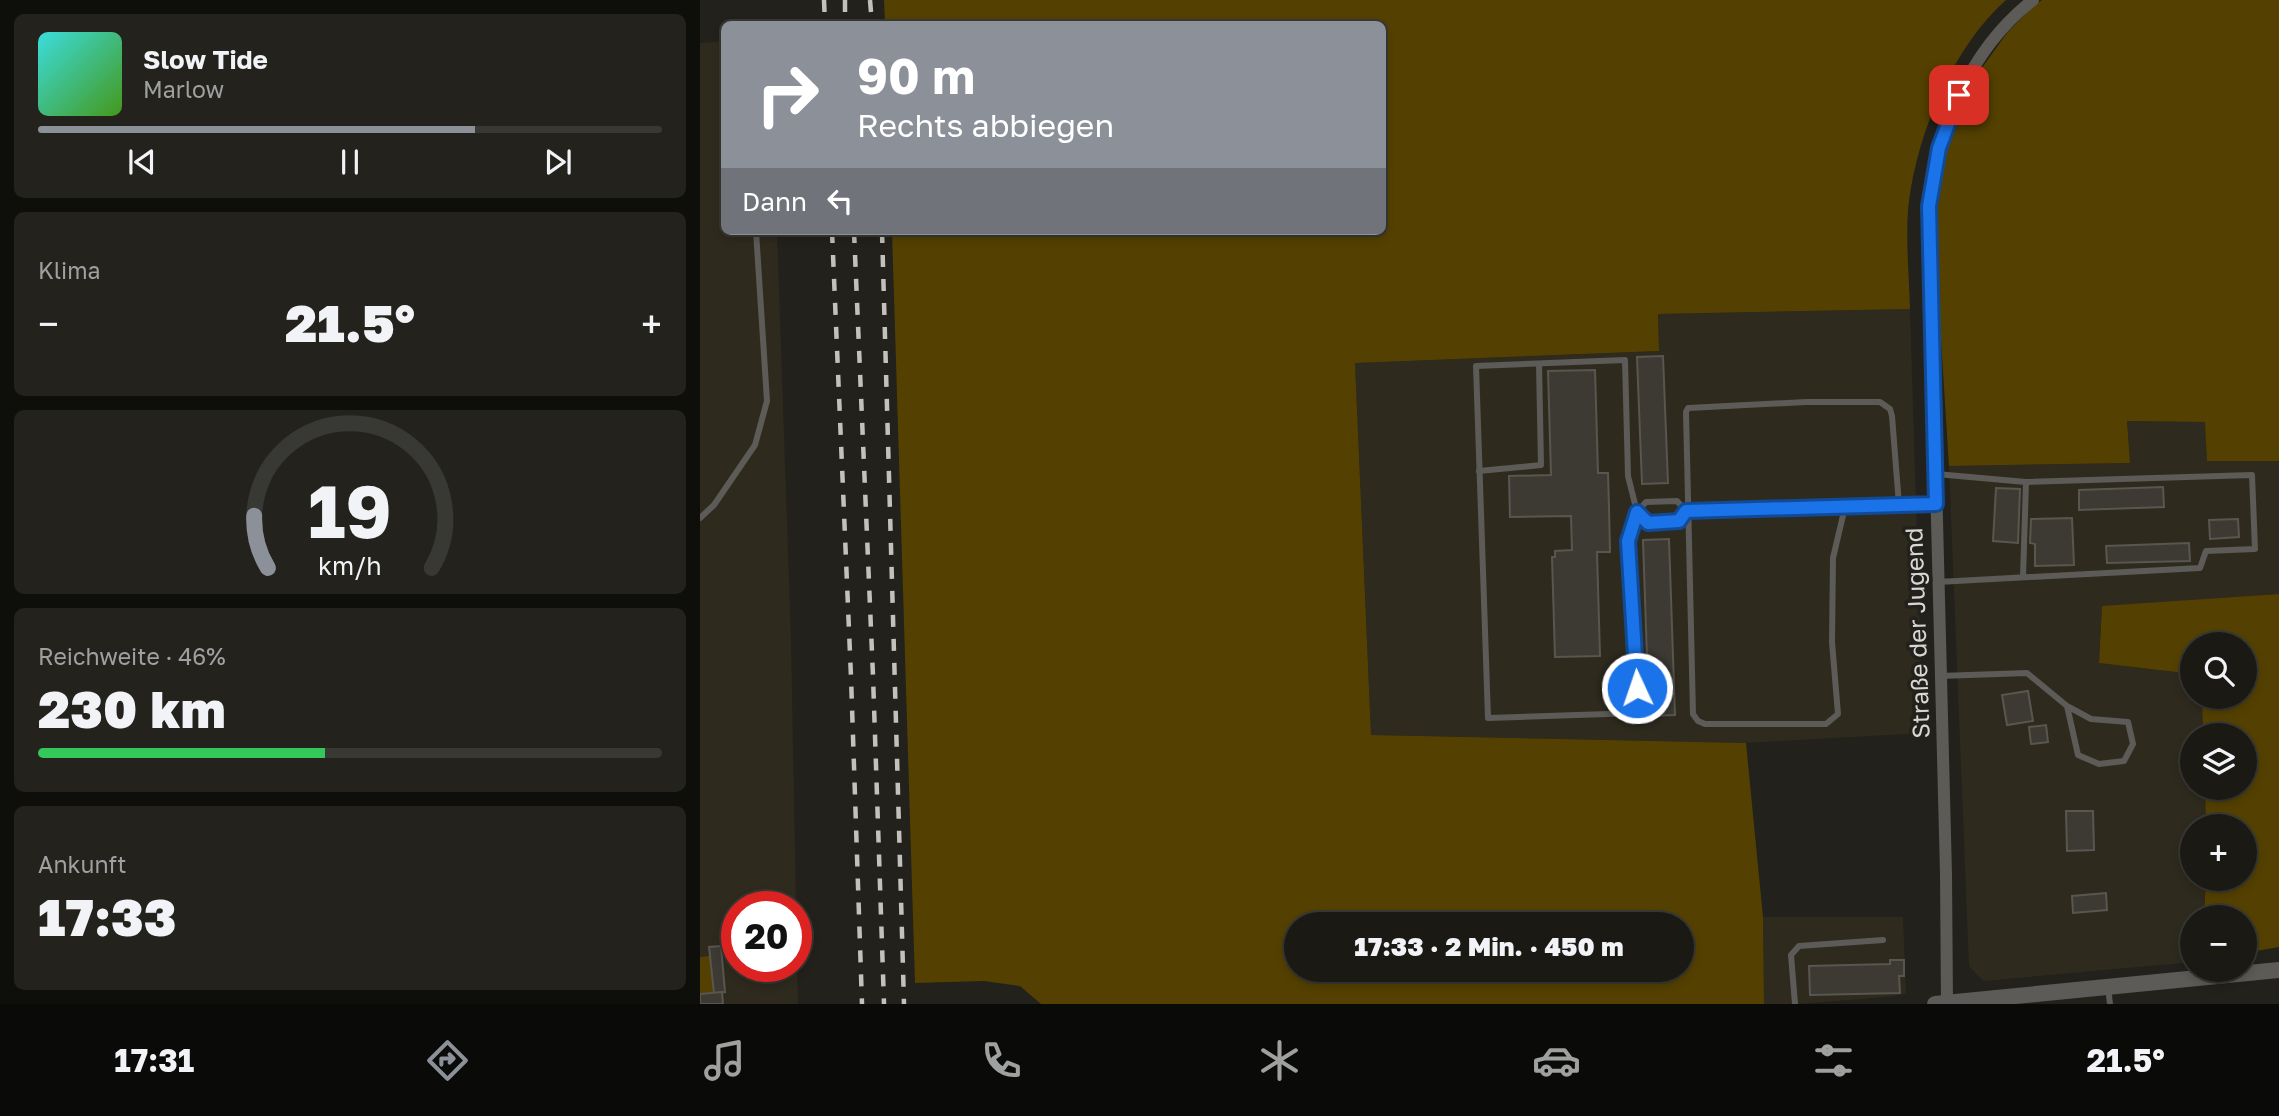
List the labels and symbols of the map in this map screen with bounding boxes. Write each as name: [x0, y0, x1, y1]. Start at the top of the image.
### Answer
pin: [1929, 65, 1989, 125]
street label: Straße der Jugend: [1898, 527, 1935, 739]
position arrow: [1600, 651, 1674, 725]
speed limit sign: 20: [721, 891, 812, 982]

